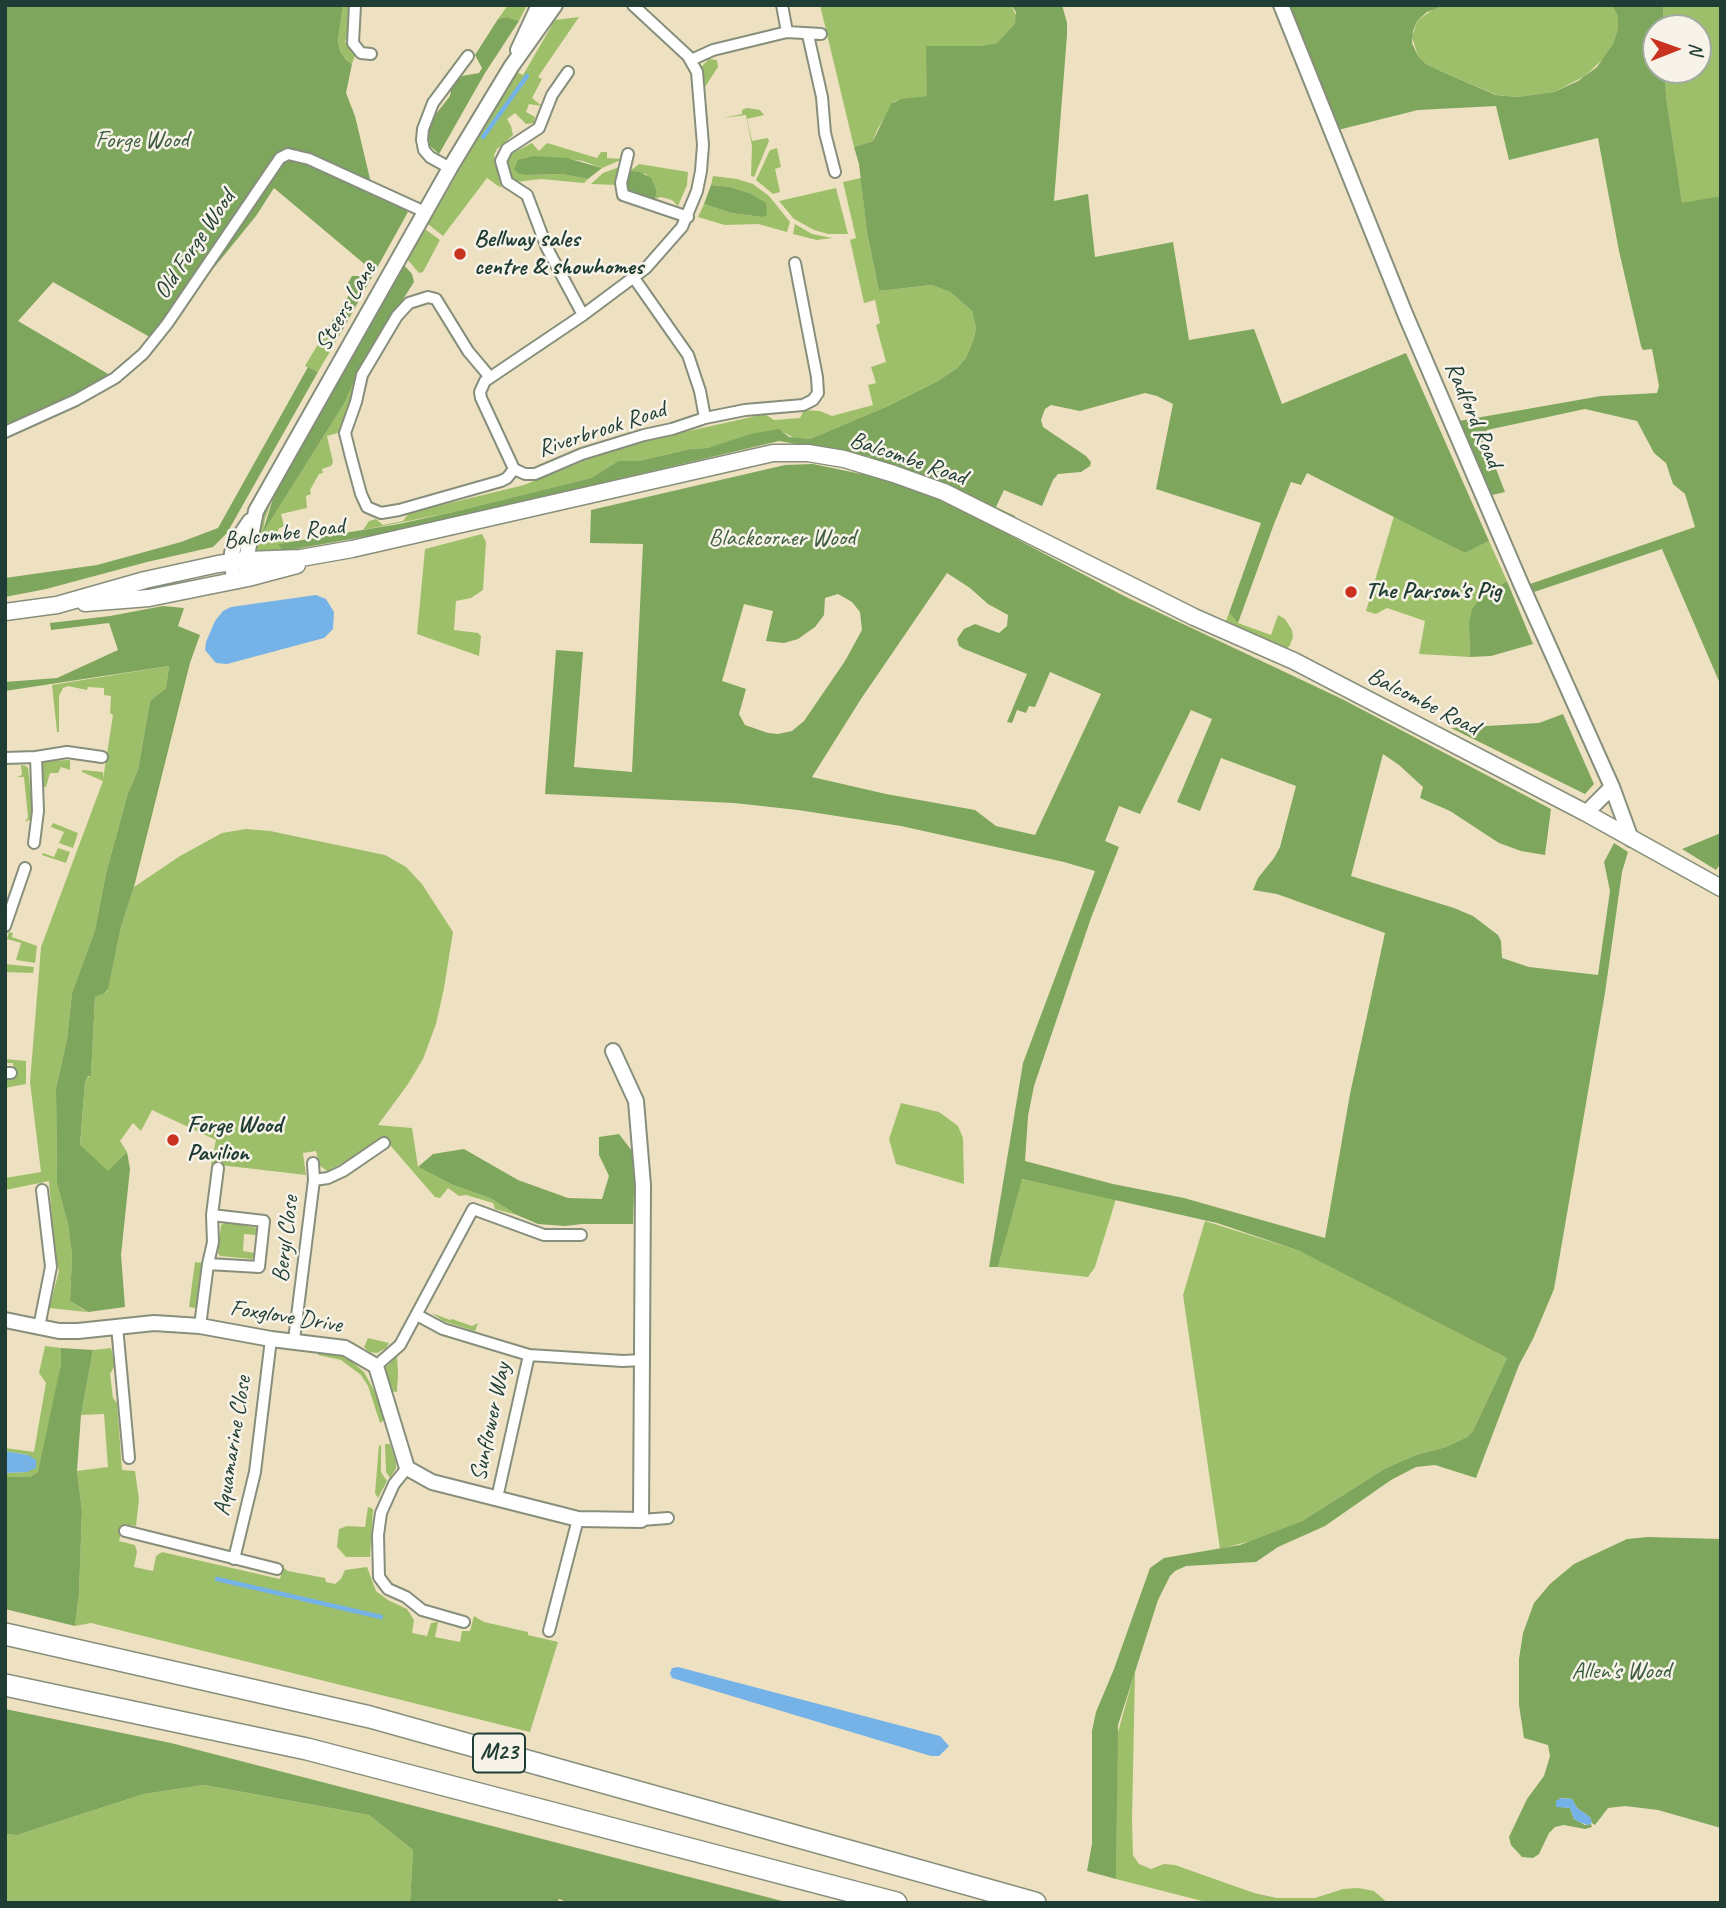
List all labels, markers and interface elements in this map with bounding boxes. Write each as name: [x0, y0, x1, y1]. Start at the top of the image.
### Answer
north arrow: [1642, 14, 1712, 84]
text: N: [1684, 43, 1708, 55]
park label: Forge Wood: [95, 127, 189, 155]
street label: Old Forge Wood: [148, 185, 242, 305]
place label: Bellway sales centre & showhomes: [474, 226, 643, 282]
marker: Bellway sales centre & showhomes: [452, 246, 468, 262]
street label: Steers Lane: [309, 258, 383, 356]
street label: Radford Road: [1438, 358, 1508, 472]
street label: Riverbrook Road: [534, 396, 670, 464]
street label: Balcombe Road: [846, 426, 970, 492]
street label: Balcombe Road: [222, 512, 346, 556]
park label: Blackcorner Wood: [709, 525, 855, 553]
place label: The Parson's Pig: [1365, 578, 1501, 606]
marker: The Parson's Pig: [1343, 584, 1359, 600]
street label: Balcombe Road: [1362, 662, 1484, 742]
place label: Forge Wood Pavilion: [187, 1112, 282, 1168]
marker: Forge Wood Pavilion: [165, 1132, 181, 1148]
street label: Beryl Close: [266, 1194, 306, 1284]
street label: Foxglove Drive: [228, 1294, 344, 1340]
street label: Sunflower Way: [464, 1360, 518, 1484]
street label: Aquamarine Close: [208, 1374, 258, 1518]
park label: Allen's Wood: [1571, 1658, 1671, 1686]
road number: M23: [473, 1734, 525, 1772]

